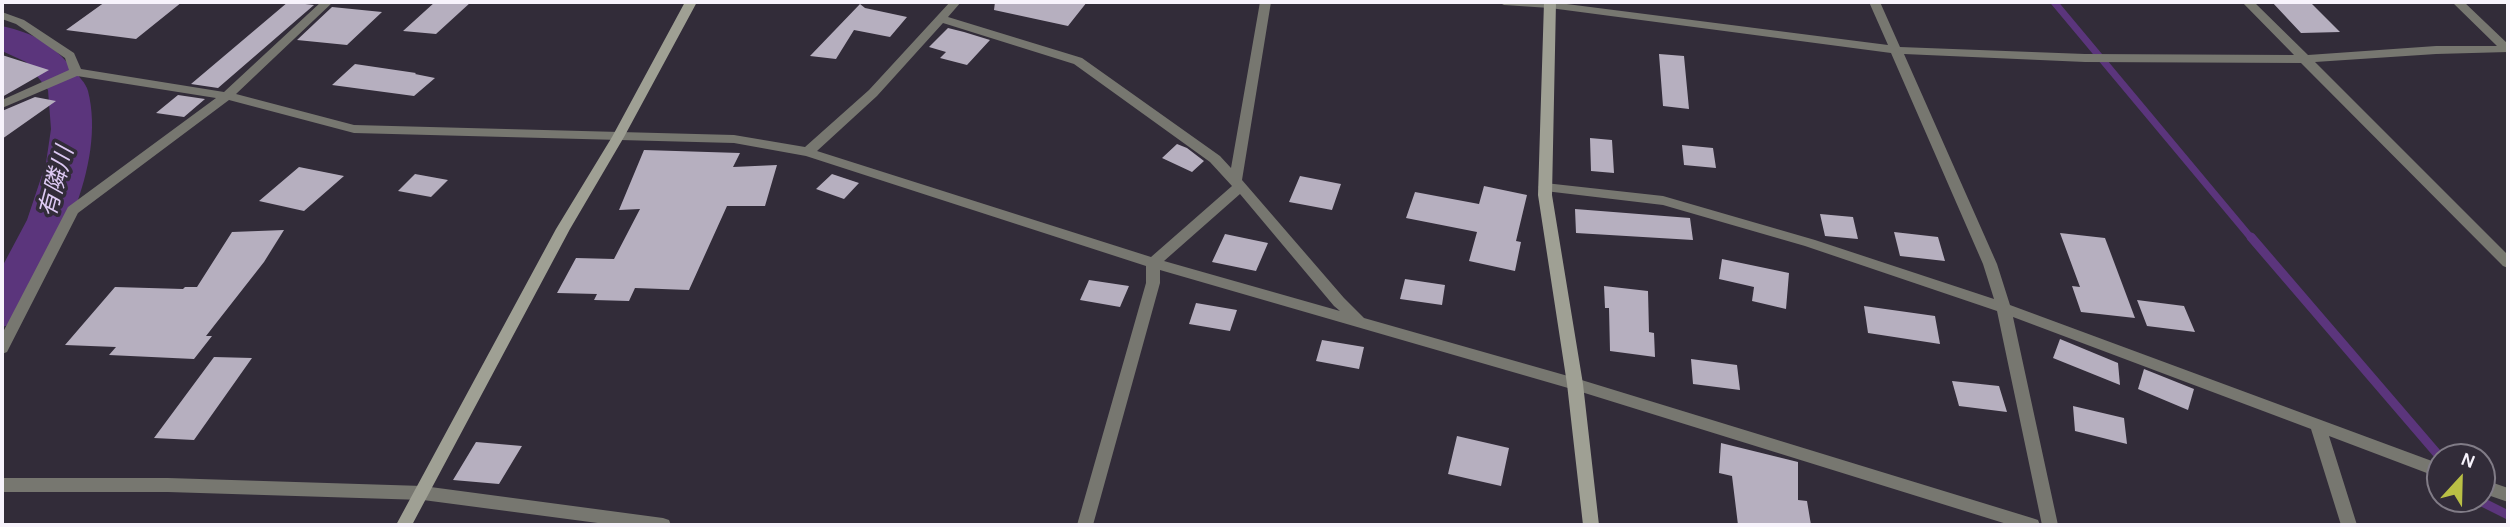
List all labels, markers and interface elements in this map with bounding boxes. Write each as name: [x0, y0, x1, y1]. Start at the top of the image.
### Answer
water label: 有隣川: [34, 143, 80, 221]
north arrow: [2426, 443, 2496, 513]
text: N: [2458, 448, 2479, 473]

